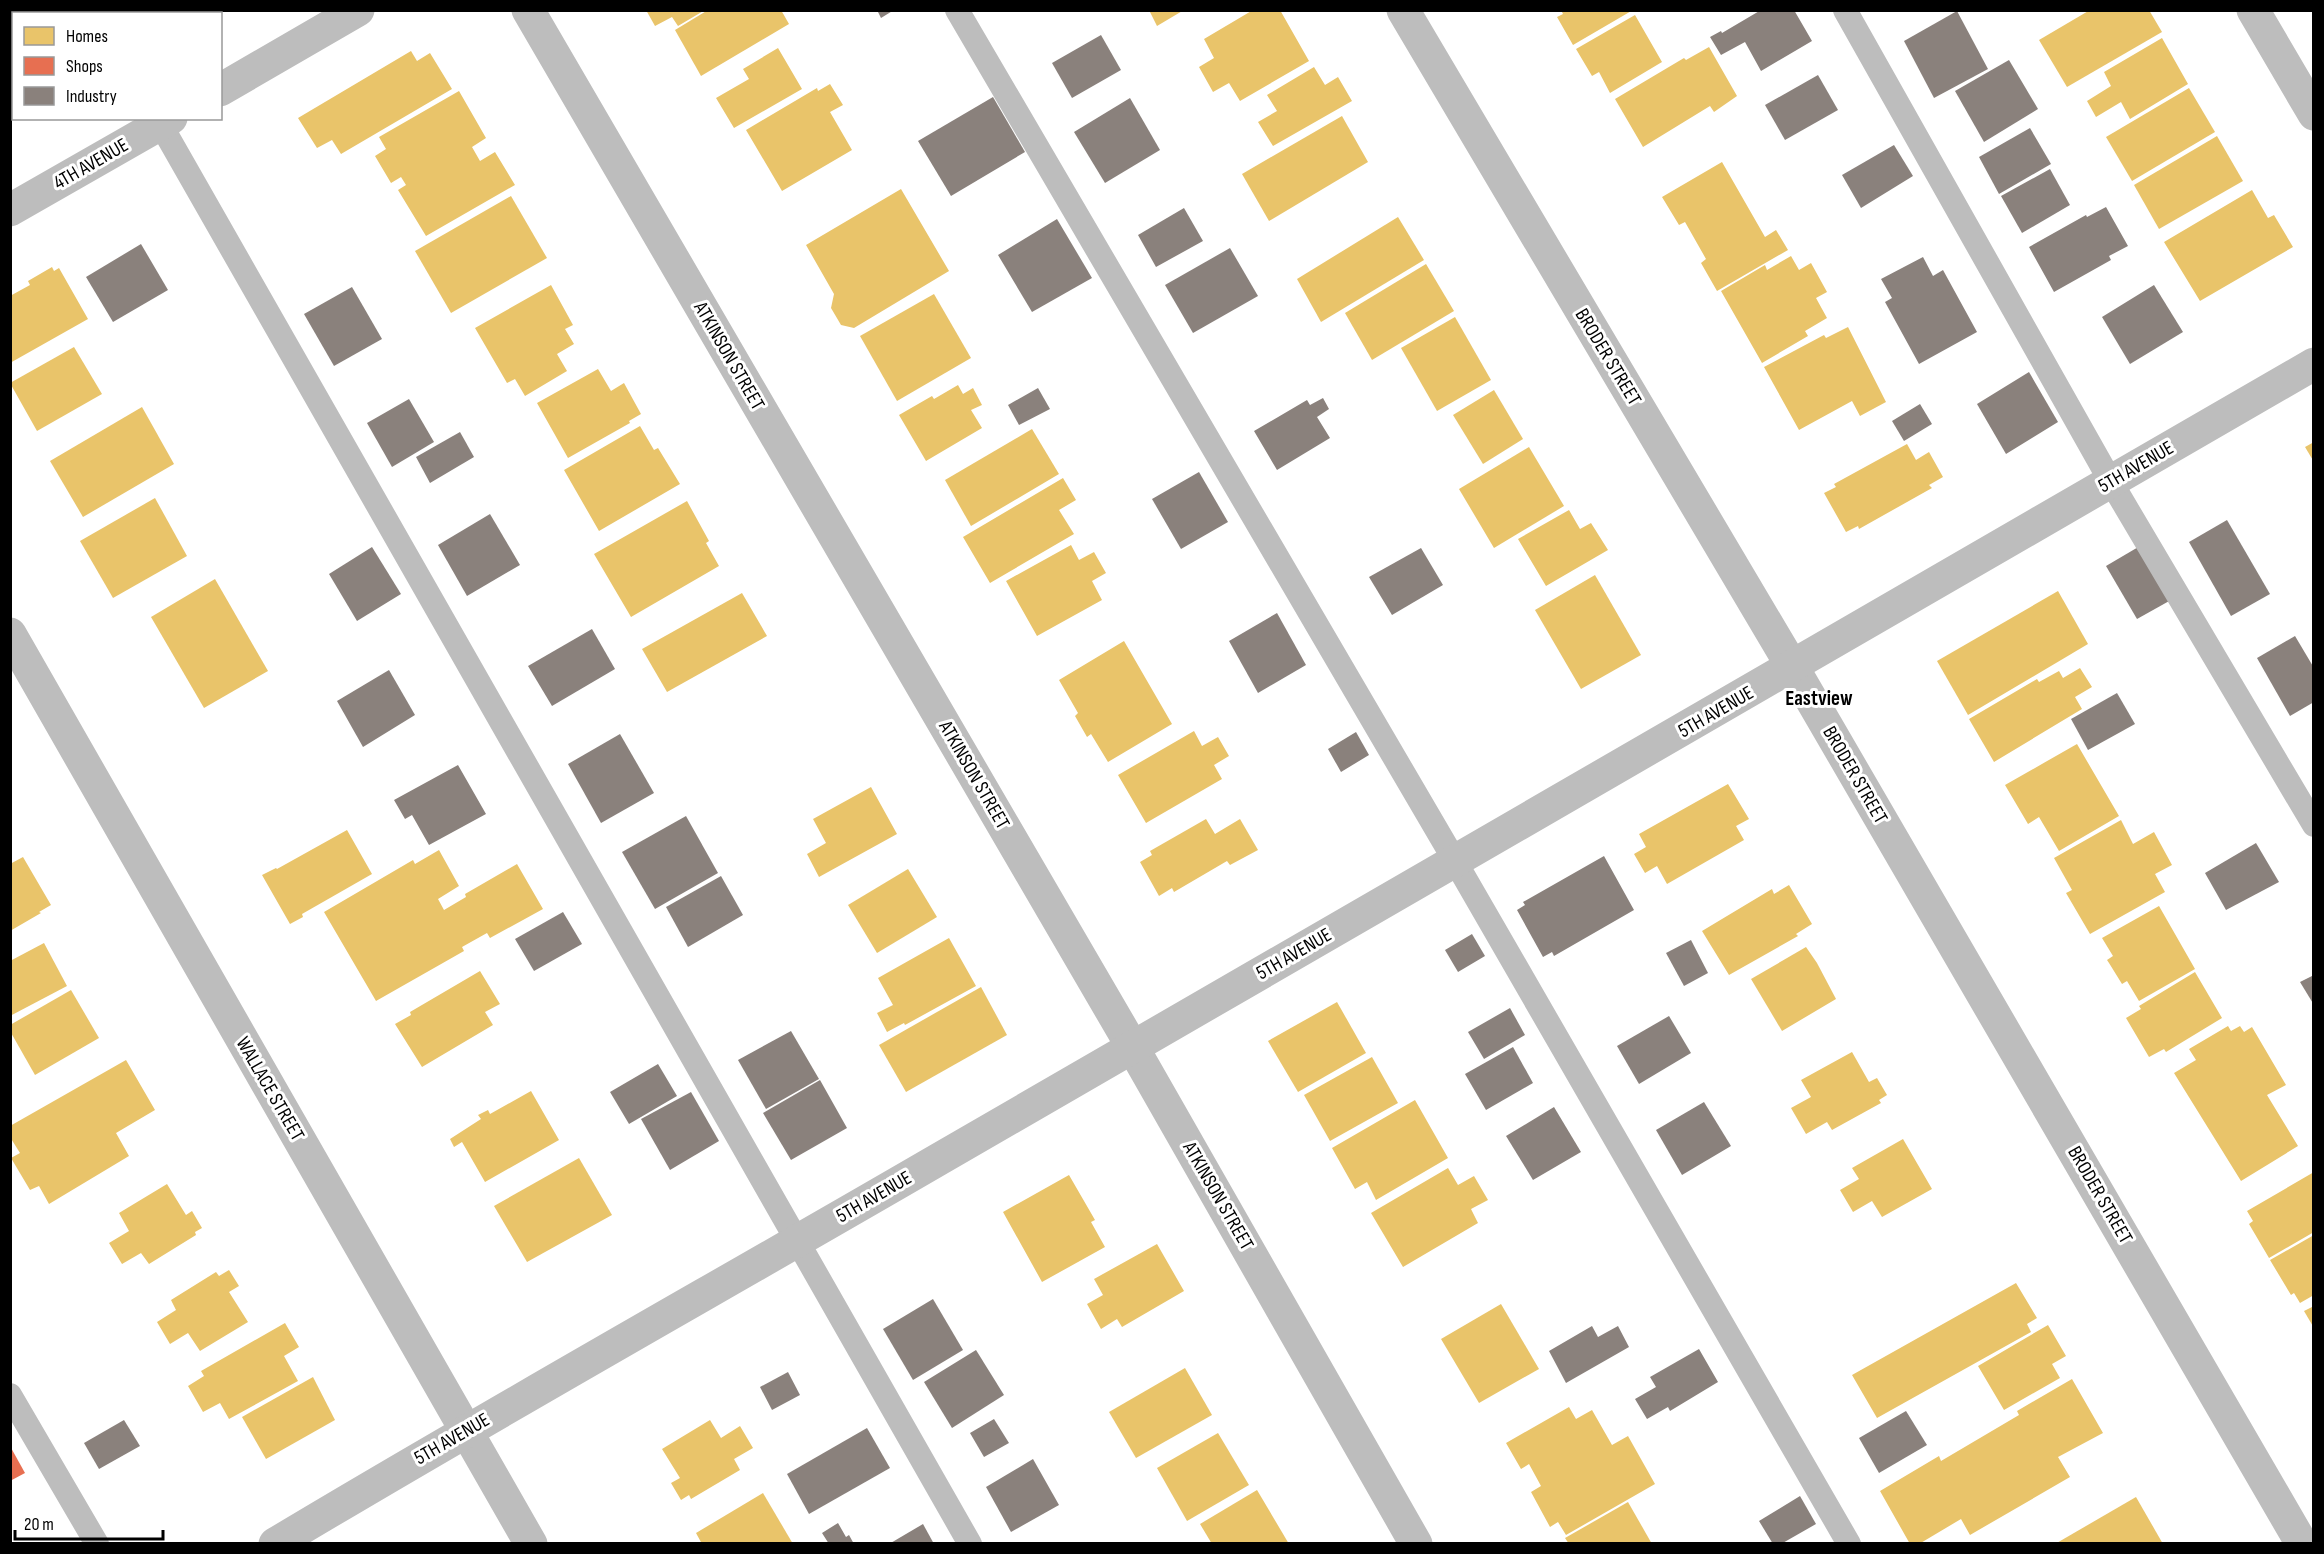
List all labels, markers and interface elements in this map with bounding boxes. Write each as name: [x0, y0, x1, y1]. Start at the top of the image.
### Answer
legend: [12, 12, 222, 120]
text: Homes: [66, 26, 108, 47]
text: Shops: [66, 56, 103, 77]
text: Industry: [66, 86, 117, 107]
street label: 4TH AVENUE: [49, 133, 133, 195]
street label: ATKINSON STREET: [688, 297, 770, 414]
street label: BRODER STREET: [1570, 304, 1646, 410]
street label: 5TH AVENUE: [2094, 436, 2178, 498]
street label: 5TH AVENUE: [1674, 681, 1758, 743]
district label: Eastview: [1785, 686, 1853, 711]
street label: ATKINSON STREET: [933, 716, 1015, 833]
street label: BRODER STREET: [1817, 722, 1893, 828]
street label: 5TH AVENUE: [1252, 923, 1336, 985]
street label: WALLACE STREET: [231, 1033, 309, 1145]
street label: ATKINSON STREET: [1177, 1137, 1259, 1254]
street label: BRODER STREET: [2062, 1142, 2138, 1248]
street label: 5TH AVENUE: [832, 1166, 916, 1228]
street label: 5TH AVENUE: [410, 1408, 494, 1470]
scale bar: [15, 1503, 164, 1541]
text: 20 m: [24, 1514, 54, 1535]

